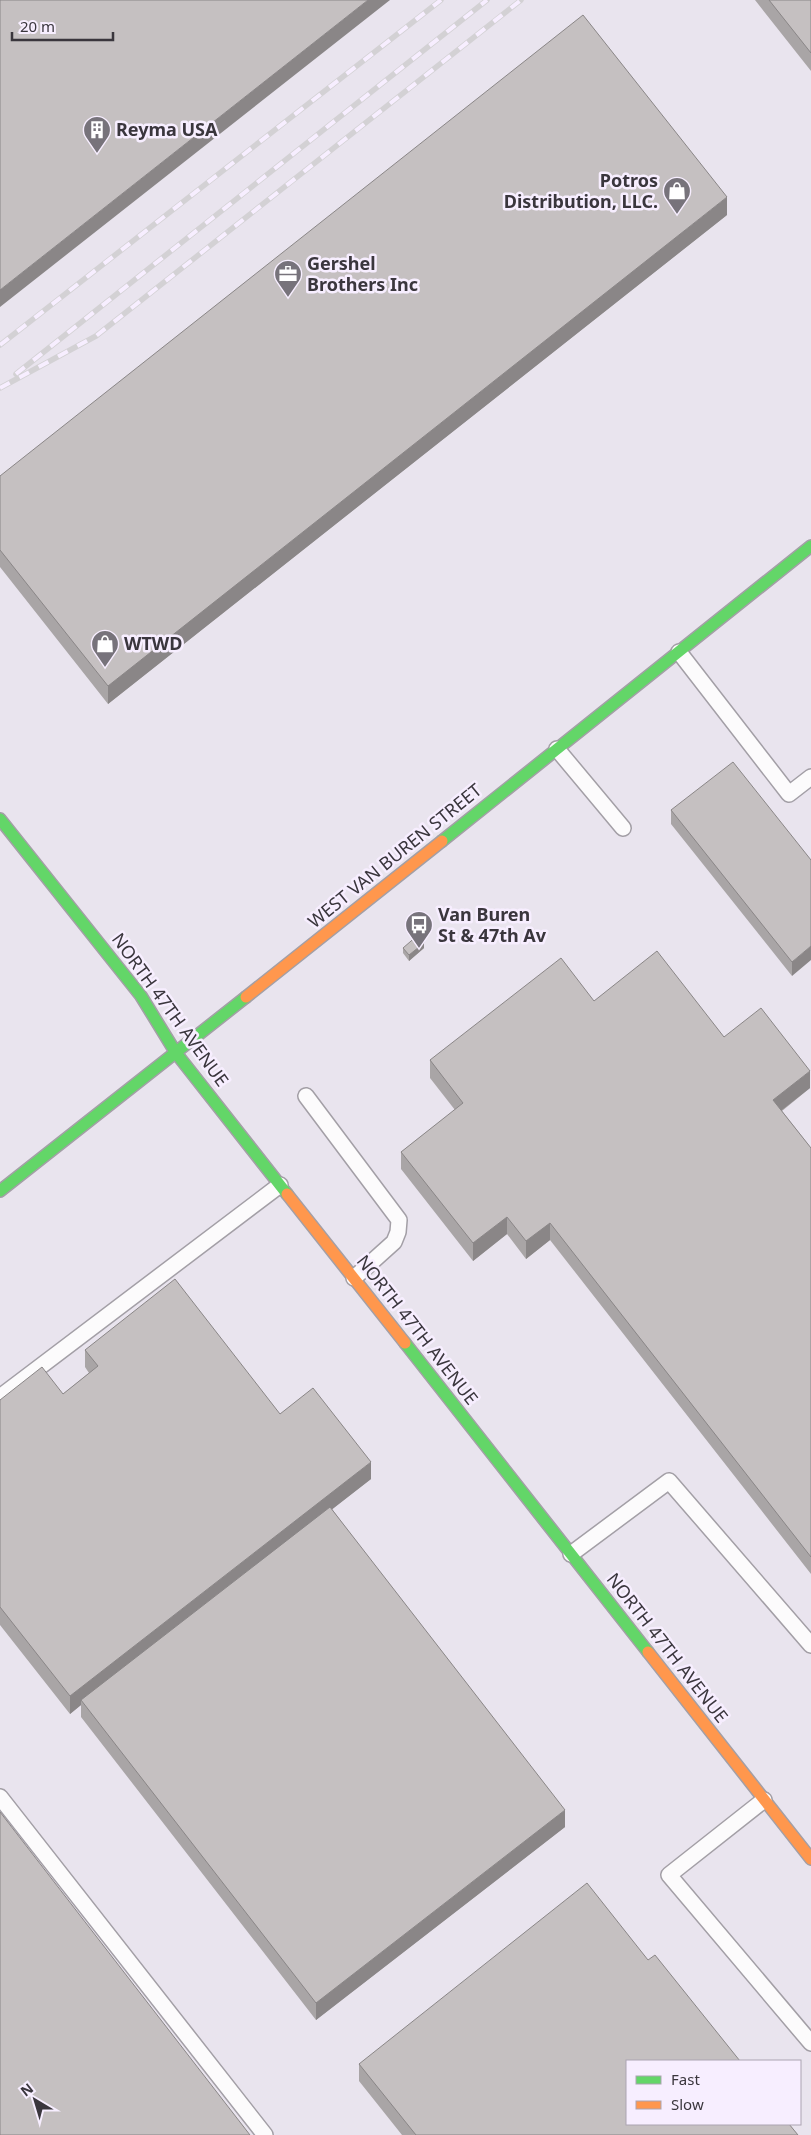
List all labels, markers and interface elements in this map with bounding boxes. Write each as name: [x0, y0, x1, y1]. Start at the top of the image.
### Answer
scale bar: [12, 10, 114, 42]
text: 20 m: [20, 16, 55, 36]
building icon: Reyma USA: [82, 115, 112, 154]
place label: Reyma USA: [116, 117, 218, 141]
place label: Potros Distribution, LLC.: [504, 168, 658, 213]
shop icon: Potros Distribution, LLC.: [662, 176, 692, 215]
place label: Gershel Brothers Inc: [307, 251, 418, 296]
office icon: Gershel Brothers Inc: [273, 259, 303, 298]
shop icon: WTWD: [90, 629, 120, 668]
place label: WTWD: [124, 631, 182, 655]
street label: WEST VAN BUREN STREET: [303, 778, 486, 933]
place label: Van Buren St & 47th Av: [438, 902, 547, 947]
bus stop icon: Van Buren St & 47th Av: [404, 910, 434, 949]
street label: NORTH 47TH AVENUE: [107, 928, 235, 1091]
street label: NORTH 47TH AVENUE: [352, 1249, 484, 1409]
street label: NORTH 47TH AVENUE: [602, 1567, 734, 1727]
legend: [626, 2060, 801, 2125]
text: Fast: [671, 2069, 700, 2089]
north arrow: [10, 2075, 60, 2125]
text: N: [16, 2078, 37, 2100]
text: Slow: [671, 2094, 704, 2114]

